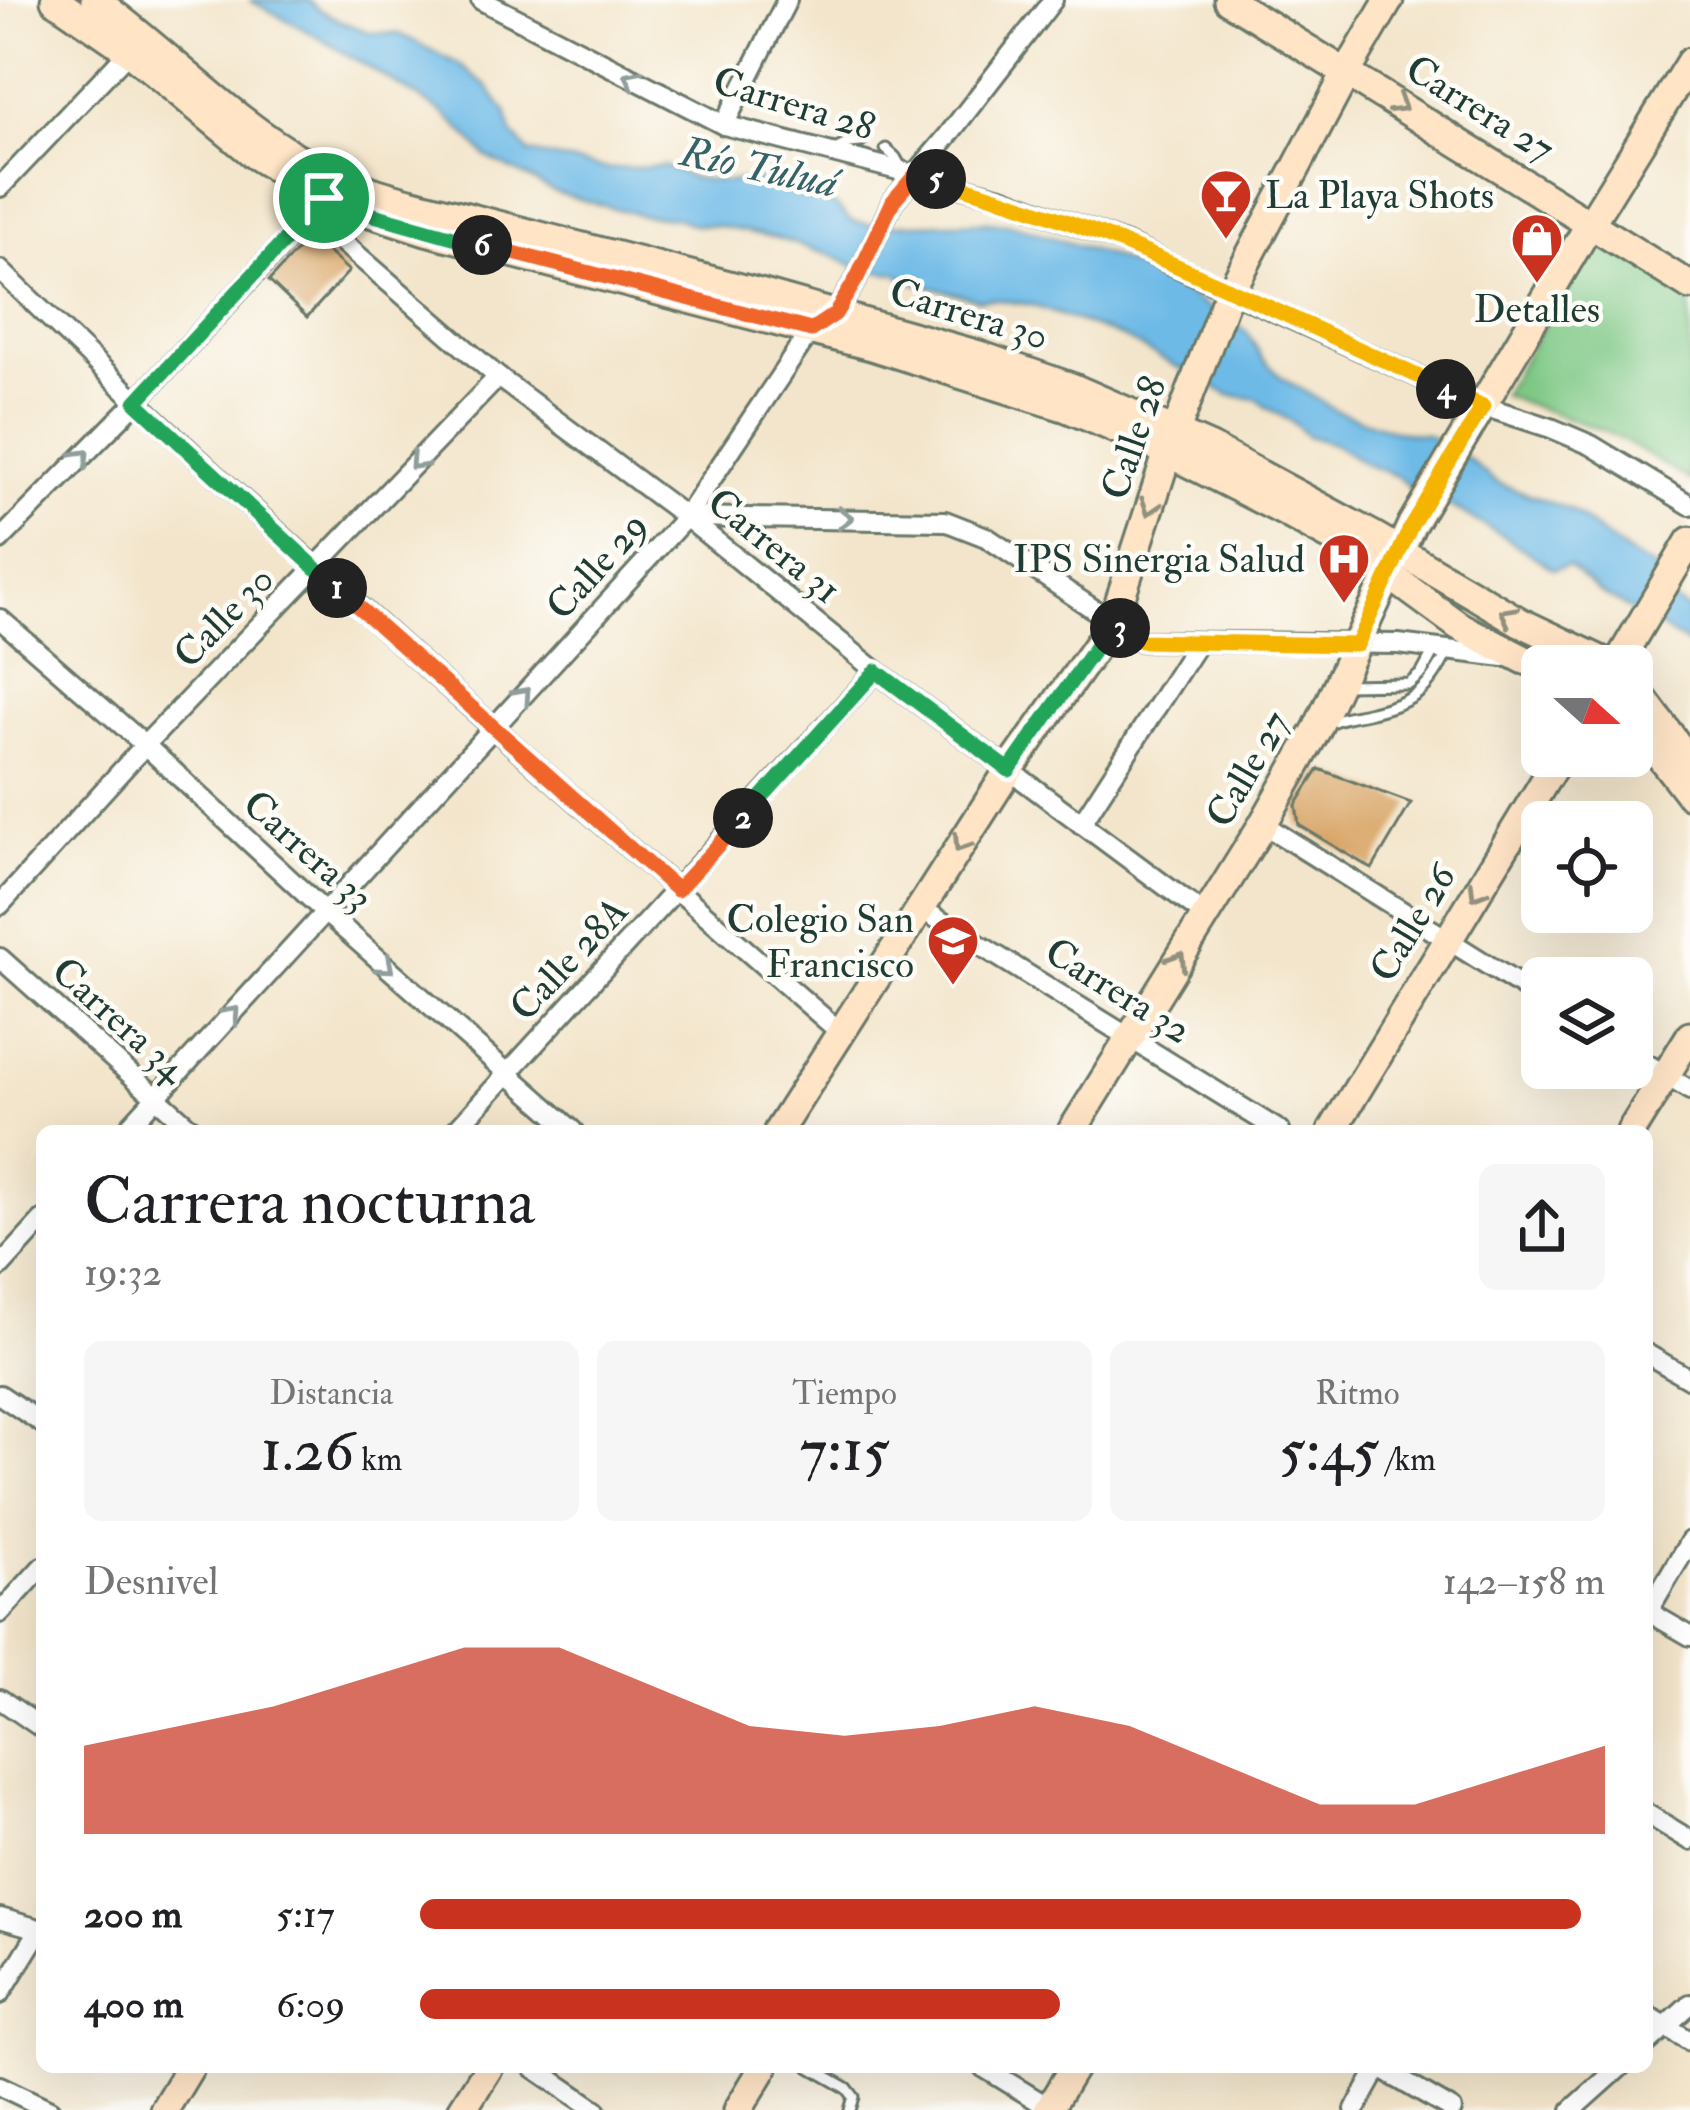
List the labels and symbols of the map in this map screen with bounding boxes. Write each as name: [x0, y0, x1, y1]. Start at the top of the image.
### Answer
street label: Carrera 27: [1397, 44, 1563, 174]
street label: Carrera 28: [707, 56, 881, 152]
one-way arrow: [623, 68, 644, 92]
one-way arrow: [1386, 91, 1408, 113]
water label: Río Tuluá: [675, 126, 846, 211]
pin: [273, 147, 375, 249]
pin: 5: [906, 149, 966, 209]
bar icon: La Playa Shots: [1198, 167, 1254, 241]
place label: La Playa Shots: [1265, 171, 1494, 220]
shop icon: Detalles: [1509, 211, 1565, 285]
pin: 6: [452, 215, 512, 275]
street label: Carrera 30: [884, 267, 1054, 361]
place label: Detalles: [1474, 285, 1600, 334]
pin: 4: [1416, 359, 1476, 419]
street label: Calle 28: [1090, 370, 1178, 506]
one-way arrow: [410, 448, 432, 469]
one-way arrow: [68, 449, 90, 471]
street label: Carrera 31: [697, 477, 851, 615]
one-way arrow: [1140, 496, 1165, 517]
street label: Calle 29: [536, 502, 658, 630]
one-way arrow: [836, 505, 855, 531]
hospital icon: IPS Sinergia Salud: [1316, 531, 1372, 605]
place label: IPS Sinergia Salud: [1013, 535, 1305, 584]
street label: Calle 30: [163, 555, 285, 679]
pin: 1: [307, 558, 367, 618]
pin: 3: [1090, 598, 1150, 658]
one-way arrow: [1499, 606, 1520, 629]
north arrow: [1521, 645, 1653, 777]
one-way arrow: [509, 687, 531, 708]
street label: Calle 27: [1195, 702, 1301, 836]
street label: Carrera 33: [233, 780, 383, 922]
pin: 2: [713, 788, 773, 848]
one-way arrow: [954, 831, 976, 853]
street label: Calle 26: [1359, 853, 1468, 991]
one-way arrow: [1469, 879, 1492, 901]
street label: Calle 28A: [499, 887, 639, 1031]
place label: Colegio San Francisco: [727, 895, 914, 989]
school or university icon: Colegio San Francisco: [925, 913, 981, 987]
street label: Carrera 32: [1036, 927, 1200, 1055]
street label: Carrera 34: [42, 947, 198, 1095]
one-way arrow: [1164, 951, 1186, 973]
one-way arrow: [372, 952, 394, 973]
one-way arrow: [218, 1006, 239, 1027]

